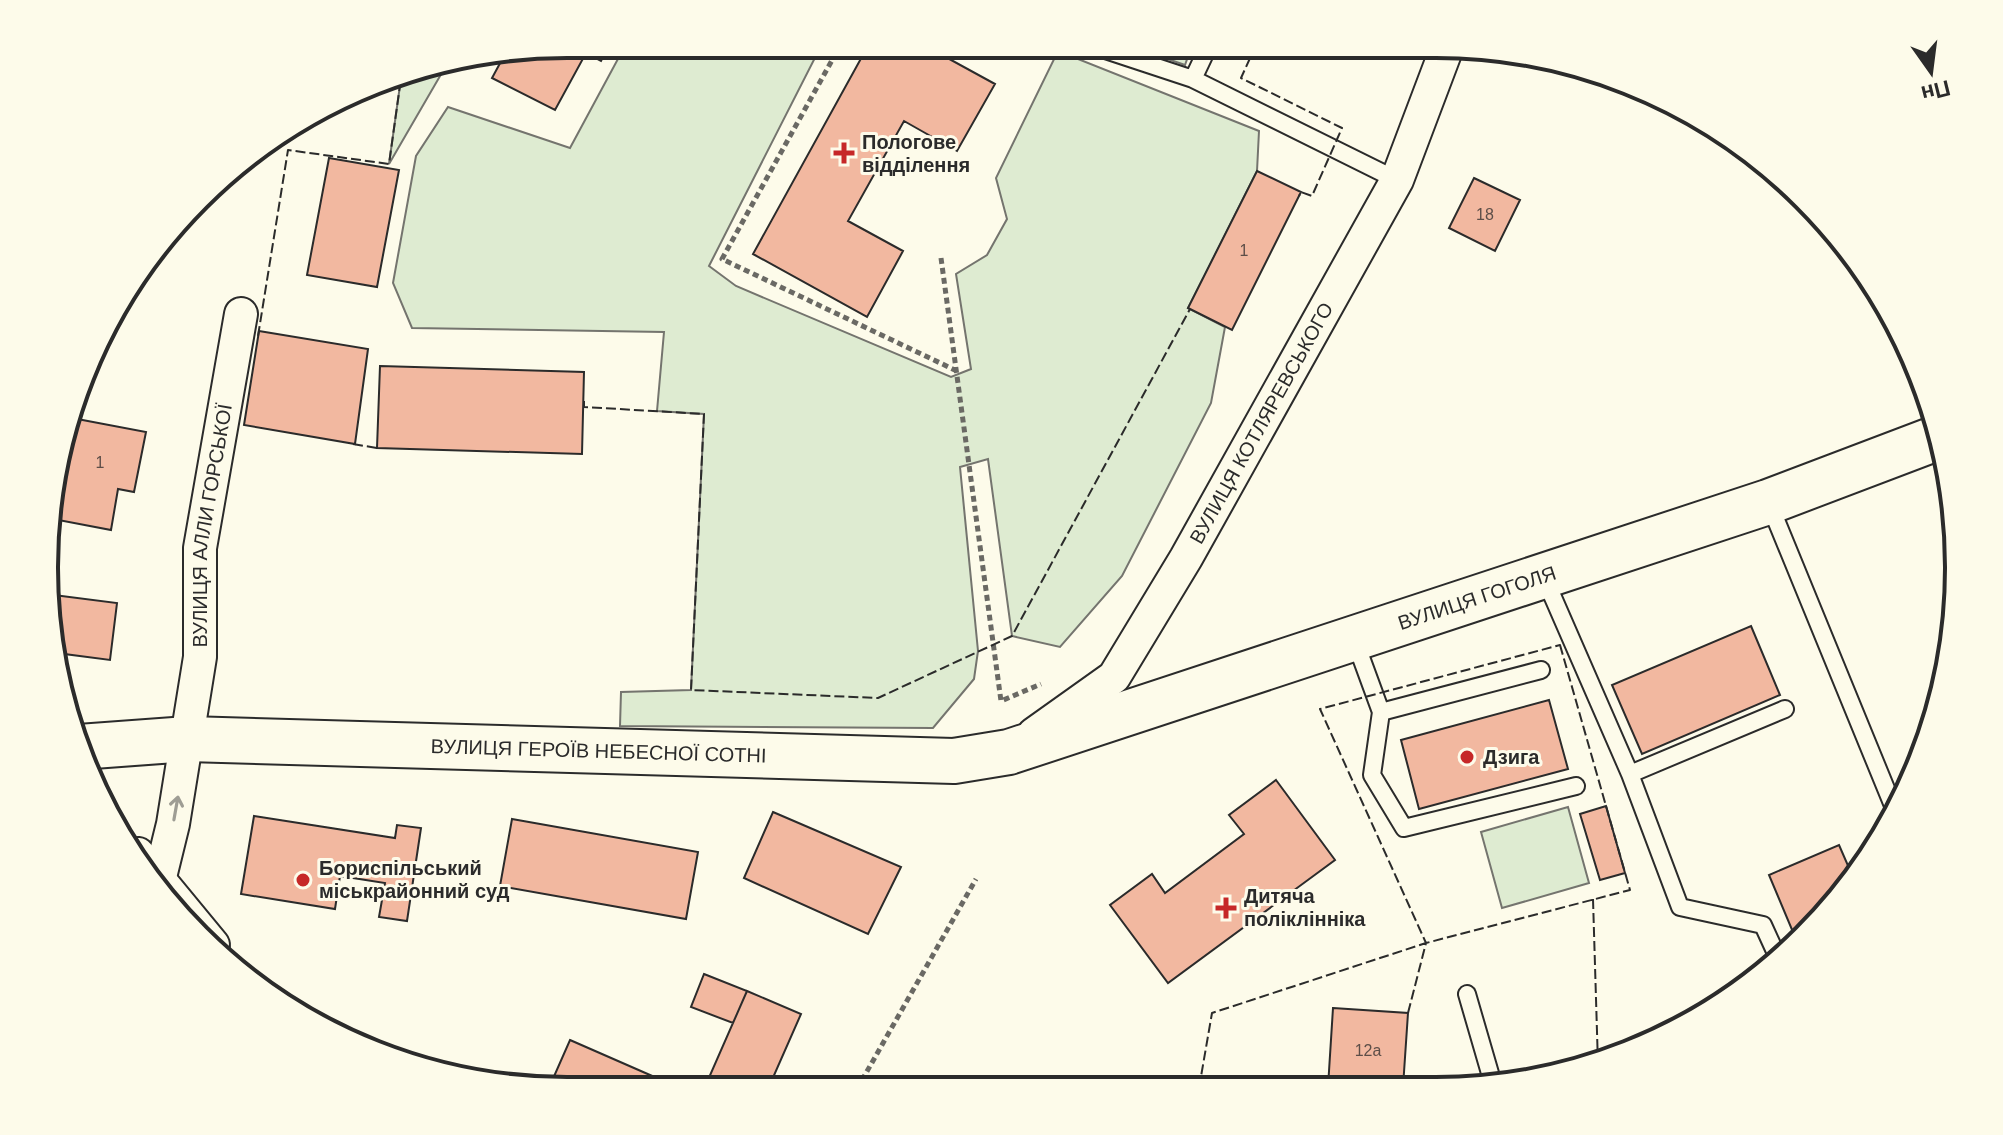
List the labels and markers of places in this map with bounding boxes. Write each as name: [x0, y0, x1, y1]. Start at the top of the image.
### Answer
place label: Пологове відділення: [862, 131, 970, 176]
marker: Пологове відділення: [833, 142, 855, 164]
place label: Дзига: [1483, 746, 1540, 768]
marker: Дзига: [1458, 748, 1476, 766]
place label: Бориспільський міськрайонний суд: [319, 857, 510, 902]
marker: Бориспільський міськрайонний суд: [294, 871, 312, 889]
place label: Дитяча поліклінніка: [1244, 885, 1366, 930]
marker: Дитяча поліклінніка: [1215, 897, 1237, 919]

